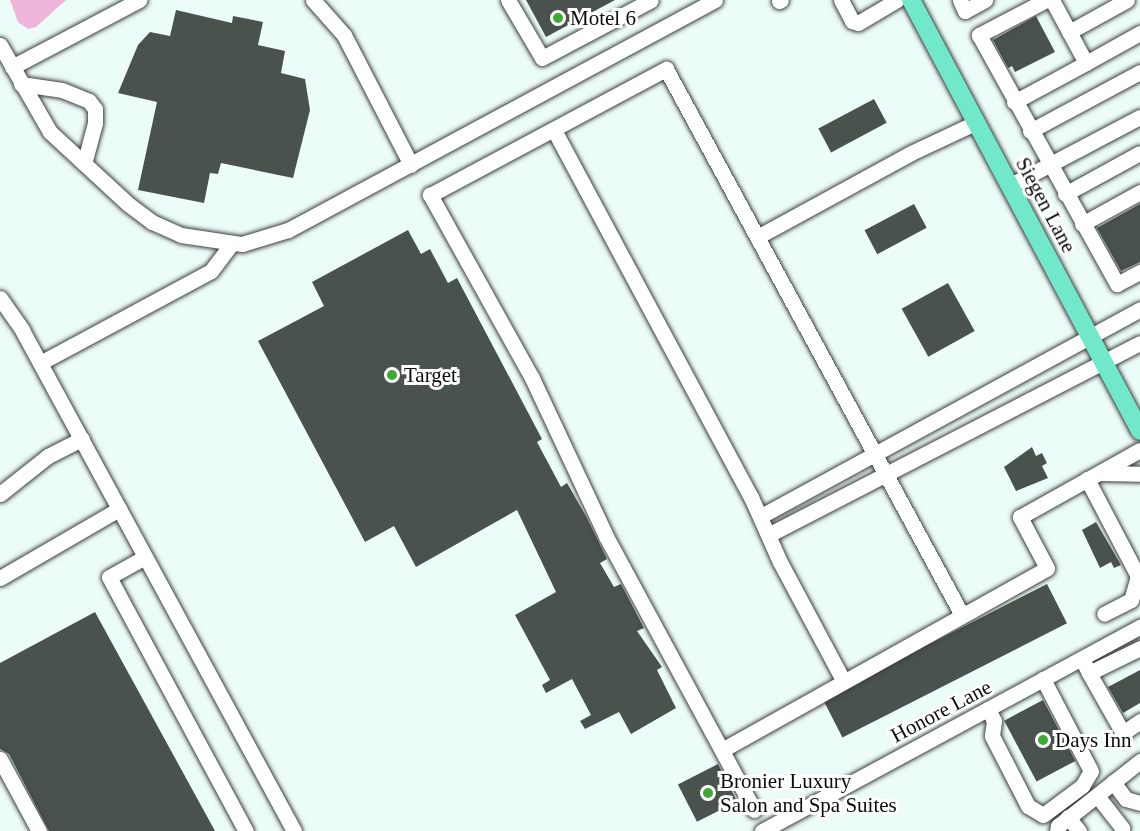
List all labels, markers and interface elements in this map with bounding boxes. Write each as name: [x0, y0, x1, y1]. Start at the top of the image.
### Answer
place label: Motel 6: [570, 5, 636, 31]
marker: Motel 6: [551, 11, 565, 25]
street label: Siegen Lane: [1010, 153, 1082, 257]
place label: Target: [404, 362, 457, 388]
marker: Target: [385, 368, 399, 382]
street label: Honore Lane: [886, 674, 996, 748]
place label: Days Inn: [1055, 727, 1131, 753]
marker: Days Inn: [1036, 733, 1050, 747]
place label: Bronier Luxury Salon and Spa Suites: [720, 768, 897, 818]
marker: Bronier Luxury Salon and Spa Suites: [701, 786, 715, 800]

